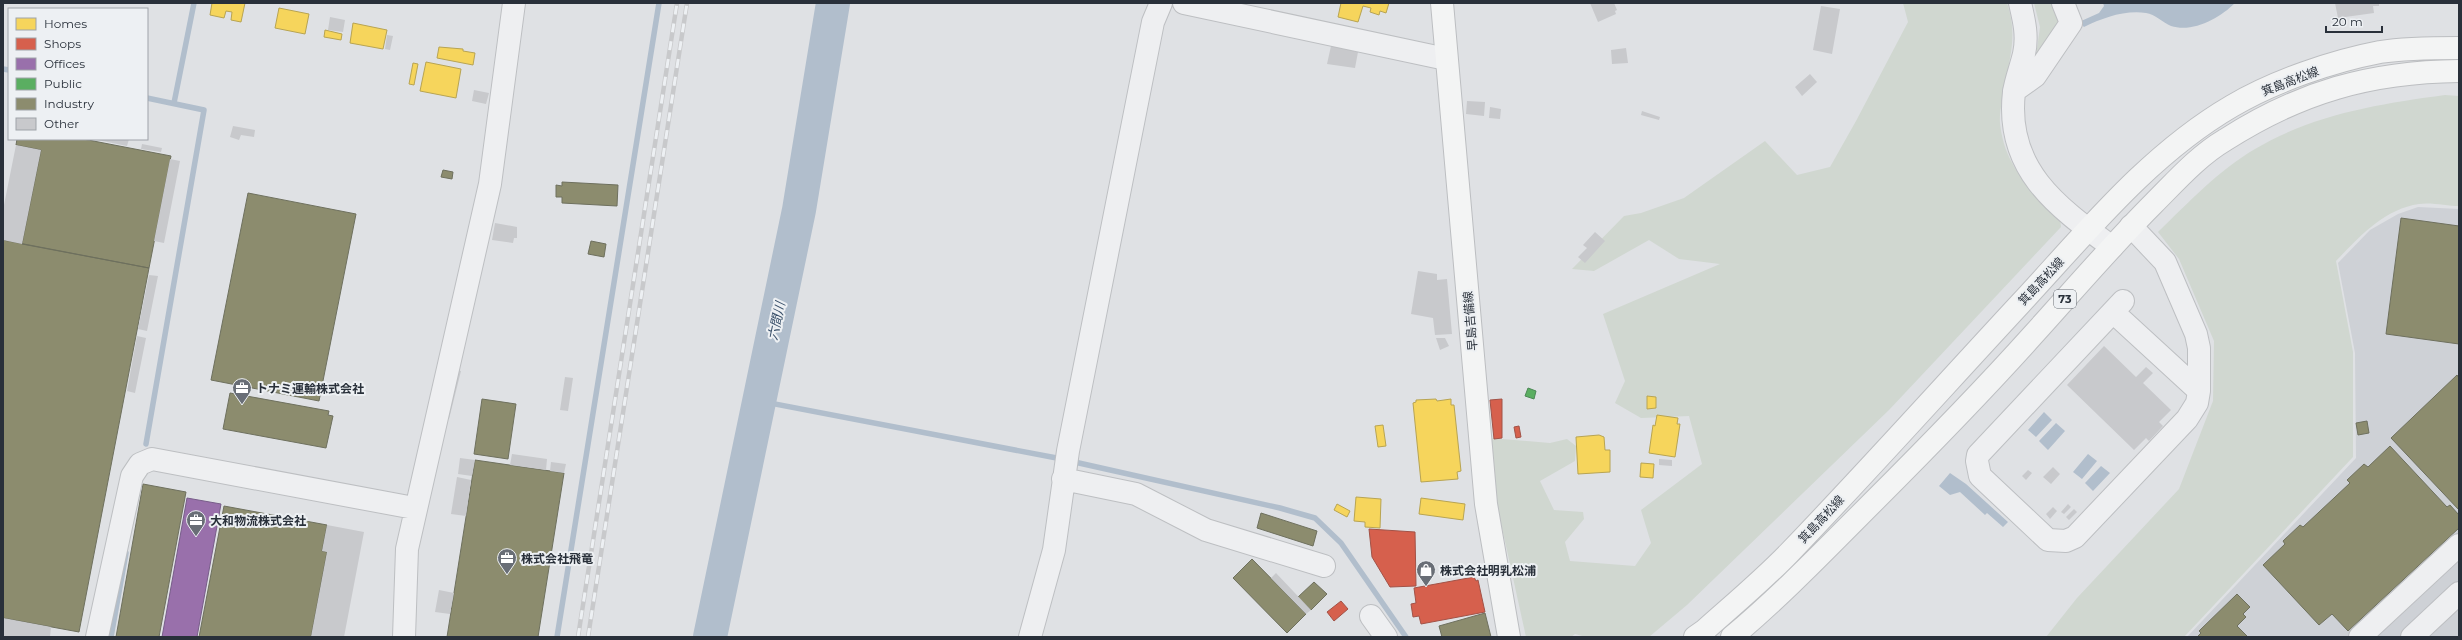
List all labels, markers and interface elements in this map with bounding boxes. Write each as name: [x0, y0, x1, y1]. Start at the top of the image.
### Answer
legend: [8, 8, 148, 140]
scale bar: [2326, 8, 2382, 34]
text: 20 m: [2332, 14, 2363, 29]
text: Homes: [44, 16, 87, 31]
text: Shops: [44, 36, 81, 51]
text: Offices: [44, 56, 85, 71]
street label: 箕島高松線: [2259, 63, 2321, 99]
text: Public: [44, 76, 82, 91]
text: Industry: [44, 96, 94, 111]
text: Other: [44, 116, 79, 131]
street label: 箕島高松線: [2015, 254, 2067, 308]
street label: 早島吉備線: [1460, 290, 1480, 352]
road number: 73: [2054, 290, 2076, 308]
water label: 六間川: [764, 298, 788, 342]
office icon: トナミ運輸株式会社: [231, 377, 253, 405]
place label: トナミ運輸株式会社: [256, 381, 364, 396]
street label: 箕島高松線: [1795, 492, 1847, 546]
office icon: 大和物流株式会社: [185, 509, 207, 537]
place label: 大和物流株式会社: [210, 513, 306, 528]
office icon: 株式会社飛竜: [496, 547, 518, 575]
place label: 株式会社飛竜: [521, 551, 593, 566]
shop icon: 株式会社明乳松浦: [1415, 559, 1437, 587]
place label: 株式会社明乳松浦: [1440, 563, 1536, 578]

